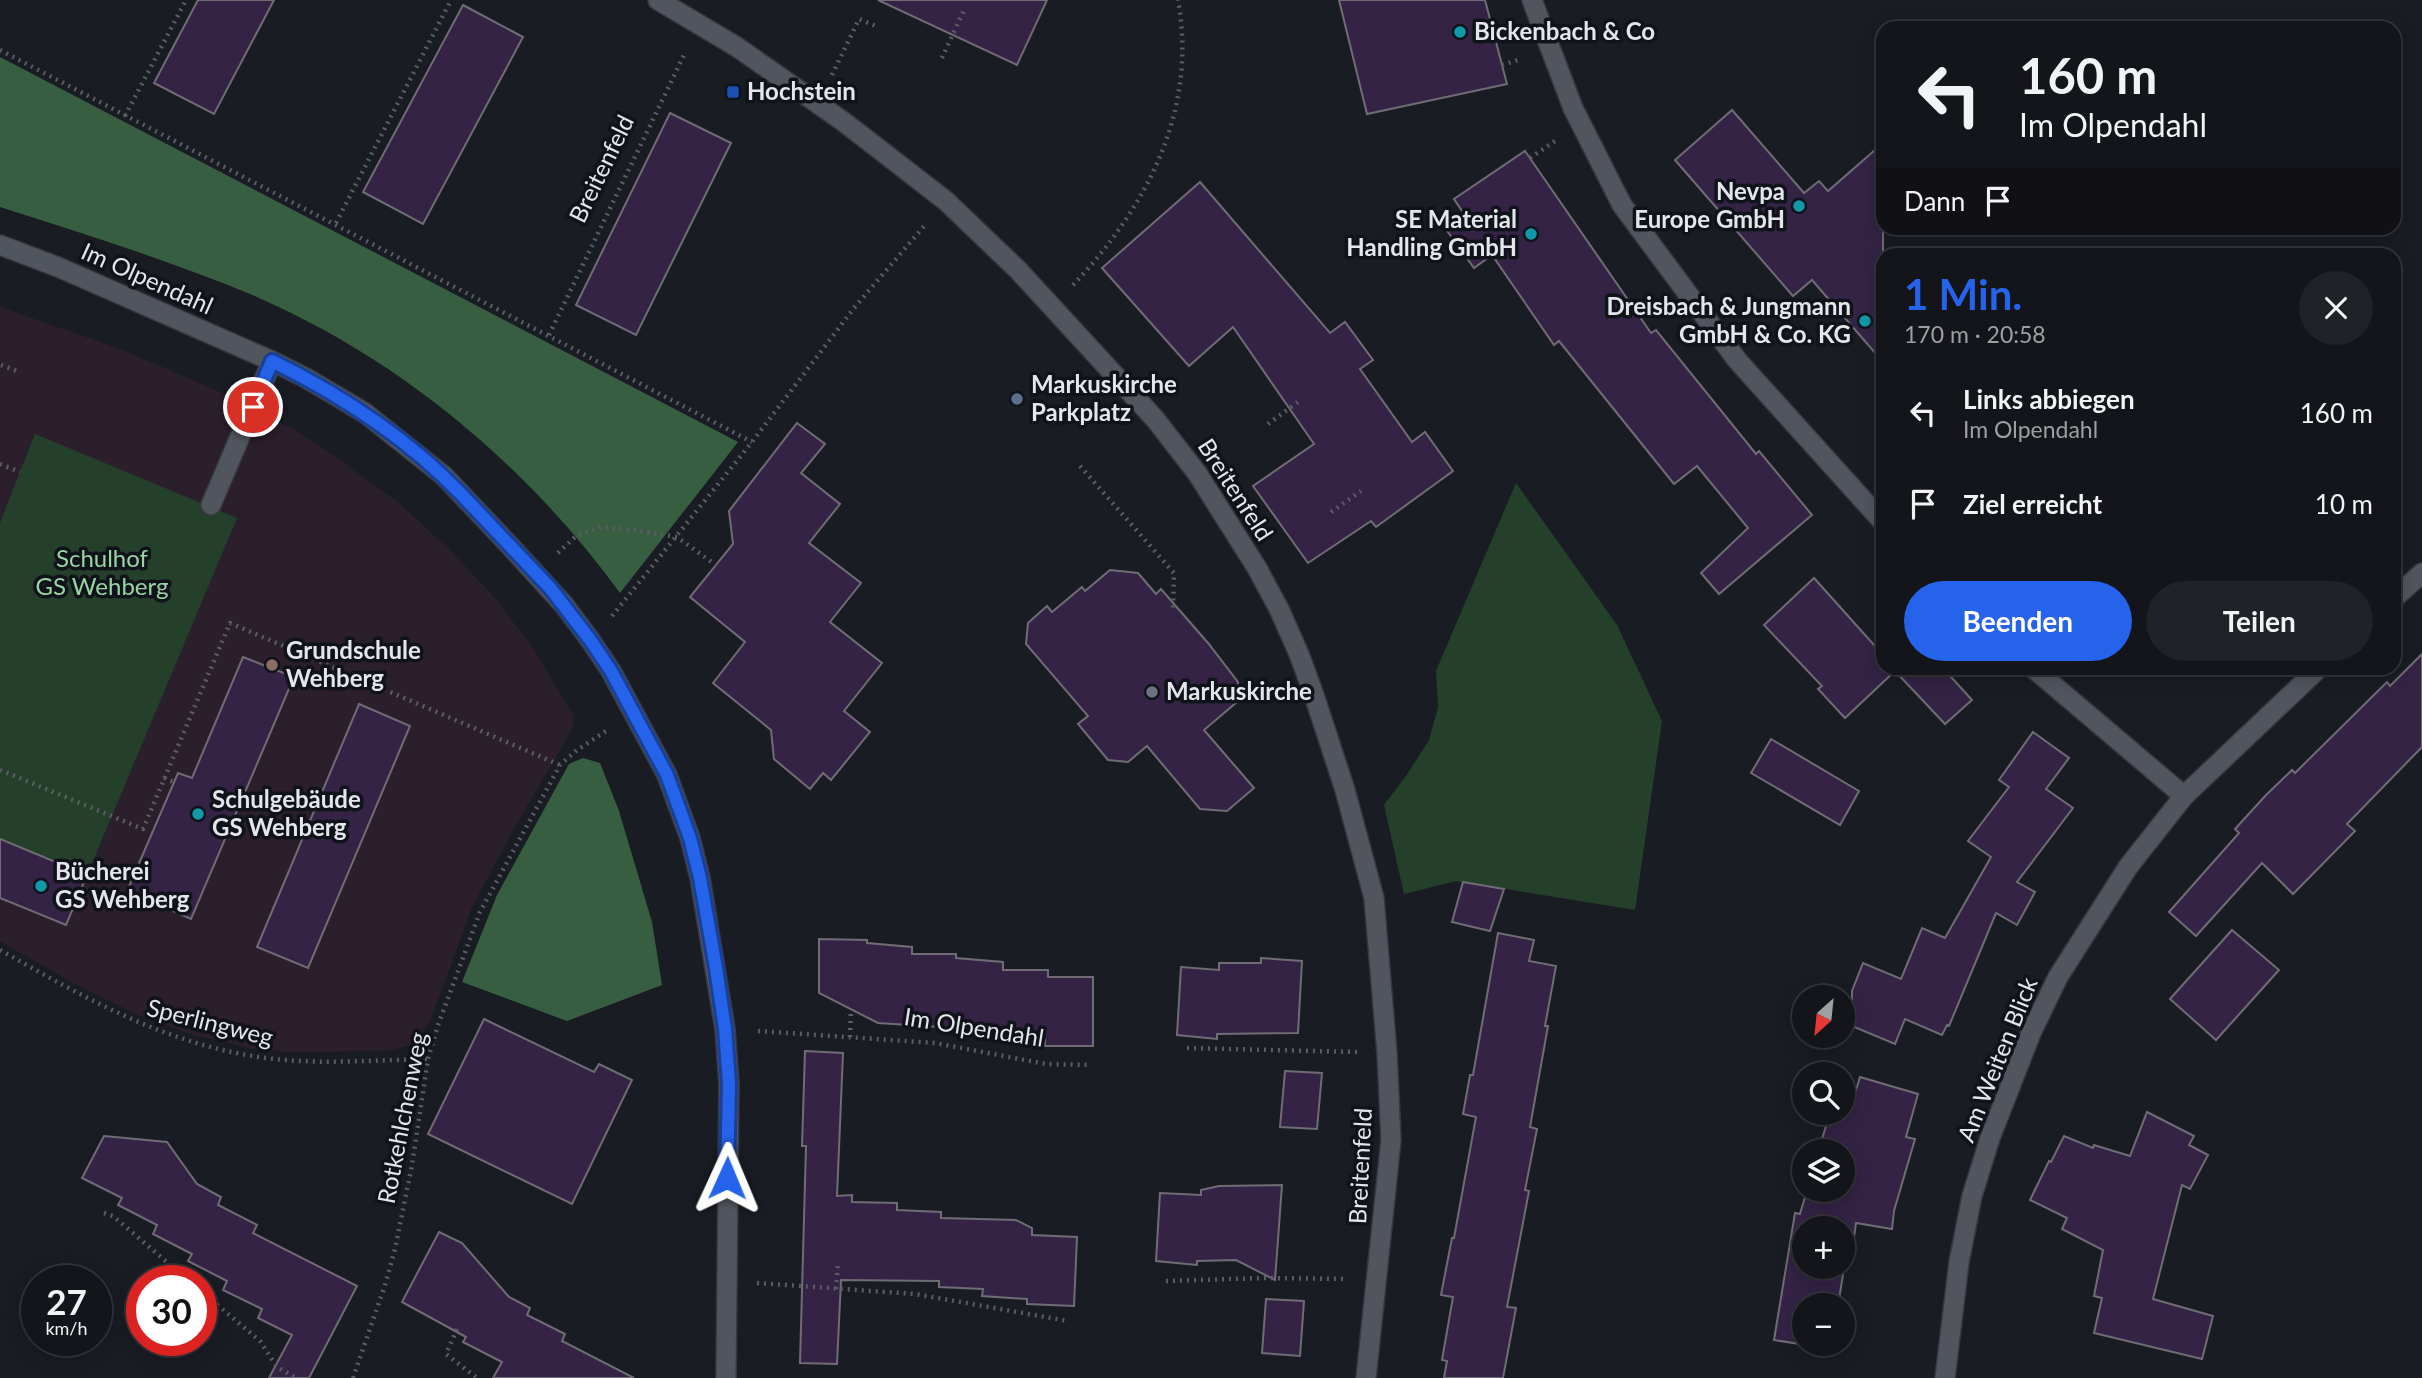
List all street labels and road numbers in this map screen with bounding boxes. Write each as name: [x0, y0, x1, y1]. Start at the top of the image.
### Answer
street label: Breitenfeld: [562, 110, 639, 227]
street label: Im Olpendahl: [77, 236, 218, 320]
street label: Breitenfeld: [1192, 433, 1280, 546]
street label: Am Weiten Blick: [1950, 972, 2043, 1146]
street label: Sperlingweg: [144, 992, 276, 1051]
street label: Im Olpendahl: [902, 1001, 1046, 1052]
street label: Rotkehlchenweg: [371, 1029, 432, 1206]
street label: Breitenfeld: [1342, 1107, 1377, 1225]

